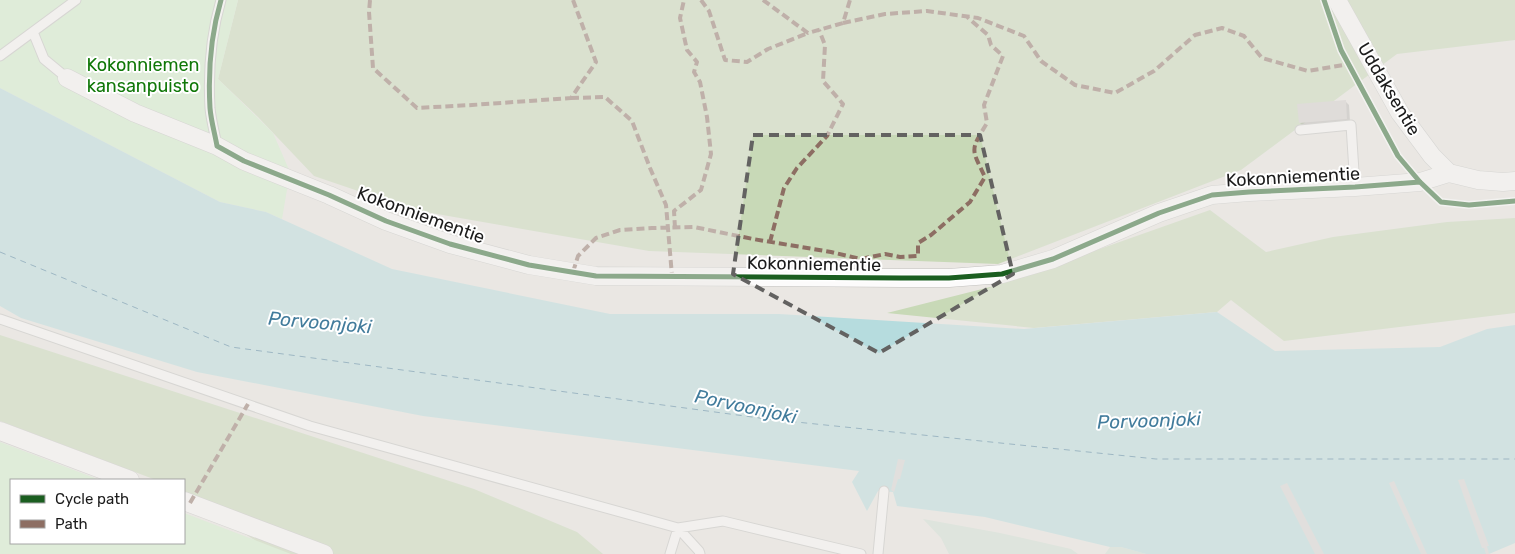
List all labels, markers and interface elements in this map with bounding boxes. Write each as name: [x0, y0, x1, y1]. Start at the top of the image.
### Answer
street label: Uddaksentie: [1353, 39, 1425, 139]
park label: Kokonniemen kansanpuisto: [86, 54, 200, 97]
street label: Kokonniementie: [1225, 162, 1361, 192]
street label: Kokonniementie: [354, 182, 488, 248]
street label: Kokonniementie: [747, 252, 881, 276]
water label: Porvoonjoki: [267, 307, 373, 339]
water label: Porvoonjoki: [693, 384, 799, 429]
water label: Porvoonjoki: [1097, 407, 1202, 434]
legend: [10, 479, 185, 544]
text: Cycle path: [55, 490, 129, 508]
text: Path: [55, 515, 88, 533]

